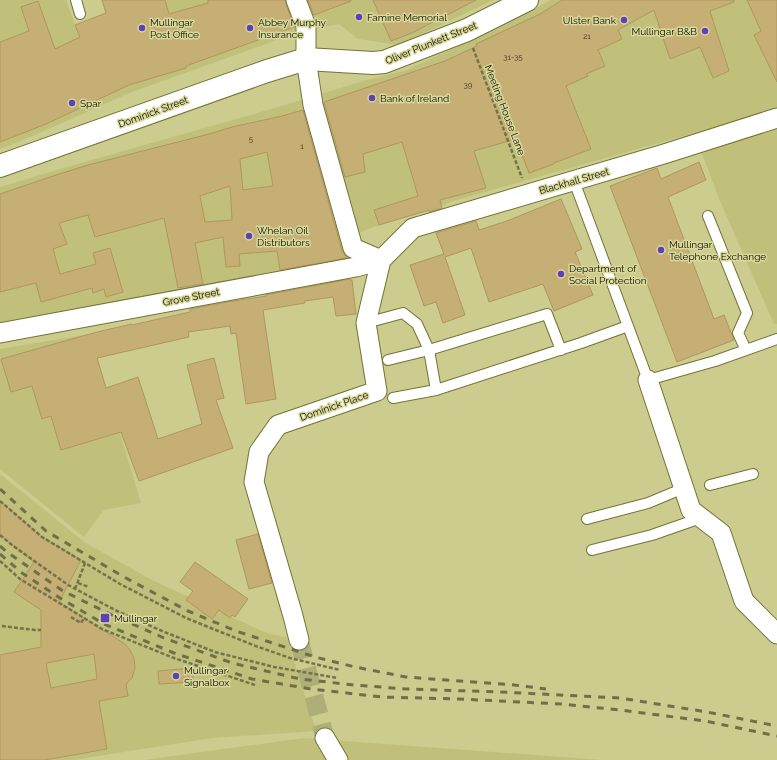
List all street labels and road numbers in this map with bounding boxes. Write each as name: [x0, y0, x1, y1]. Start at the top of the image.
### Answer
street label: Oliver Plunkett Street: [384, 19, 479, 66]
street label: Meeting House Lane: [483, 63, 527, 157]
street label: Dominick Street: [117, 94, 190, 130]
street label: Blackhall Street: [538, 166, 611, 196]
street label: Grove Street: [162, 286, 221, 308]
street label: Dominick Place: [298, 389, 370, 423]

